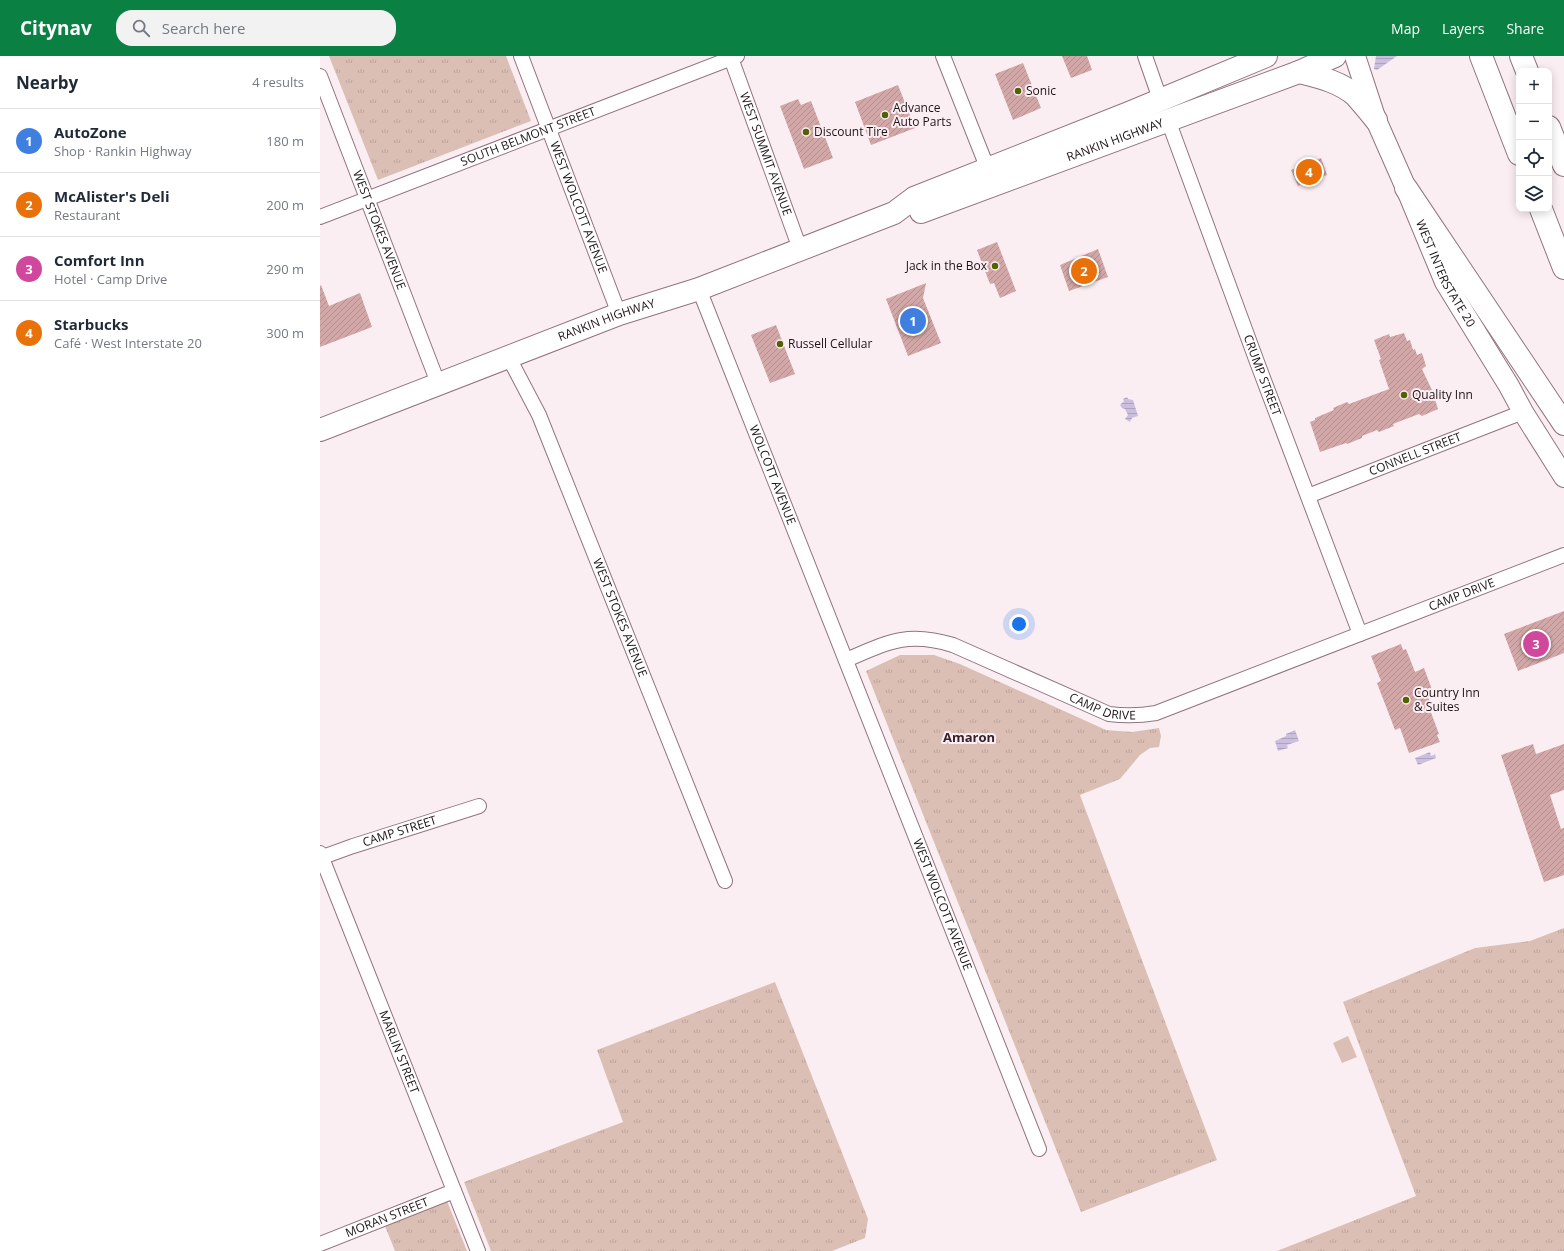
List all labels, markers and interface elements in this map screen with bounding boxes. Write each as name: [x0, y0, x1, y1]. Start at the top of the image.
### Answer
search box: [116, 10, 396, 46]
text: Citynav: [20, 15, 92, 41]
icon: search: [130, 17, 152, 39]
text: Search here: [162, 18, 245, 38]
text: Map: [1391, 19, 1420, 38]
text: Layers: [1442, 19, 1484, 38]
text: Share: [1506, 19, 1544, 38]
map controls: [1516, 68, 1552, 212]
button: +: [1516, 68, 1552, 104]
text: Nearby: [16, 71, 78, 94]
text: 4 results: [252, 73, 304, 91]
place label: Sonic: [1026, 82, 1056, 99]
marker: Sonic: [1013, 86, 1023, 96]
street label: WEST SUMMIT AVENUE: [736, 90, 796, 218]
place label: Advance Auto Parts: [893, 99, 952, 130]
street label: SOUTH BELMONT STREET: [458, 102, 598, 170]
button: −: [1516, 104, 1552, 140]
marker: Advance Auto Parts: [880, 110, 890, 120]
street label: RANKIN HIGHWAY: [1064, 114, 1166, 165]
text: AutoZone: [54, 122, 127, 142]
place label: Discount Tire: [814, 123, 888, 140]
marker: Discount Tire: [801, 127, 811, 137]
text: 1: [25, 132, 33, 150]
text: 180 m: [266, 132, 304, 150]
street label: WEST WOLCOTT AVENUE: [546, 139, 612, 276]
button: locate: [1516, 140, 1552, 176]
text: Shop · Rankin Highway: [54, 142, 191, 160]
pin: 4: [1296, 157, 1322, 187]
street label: WEST STOKES AVENUE: [349, 168, 410, 292]
button: layers: [1516, 176, 1552, 212]
text: McAlister's Deli: [54, 186, 169, 206]
text: 2: [25, 196, 33, 214]
text: 200 m: [266, 196, 304, 214]
text: Restaurant: [54, 206, 121, 224]
street label: WEST INTERSTATE 20: [1412, 217, 1480, 330]
text: Comfort Inn: [54, 250, 145, 270]
pin: 2: [1071, 256, 1097, 286]
place label: Jack in the Box: [905, 257, 988, 274]
text: 3: [25, 260, 33, 278]
text: 290 m: [266, 260, 304, 278]
marker: Jack in the Box: [990, 261, 1000, 271]
text: Hotel · Camp Drive: [54, 270, 167, 288]
street label: RANKIN HIGHWAY: [555, 294, 657, 345]
pin: 1: [900, 306, 926, 336]
text: Starbucks: [54, 314, 128, 334]
text: 4: [25, 324, 33, 342]
text: 300 m: [266, 324, 304, 342]
street label: CRUMP STREET: [1240, 332, 1286, 418]
text: Café · West Interstate 20: [54, 334, 202, 352]
place label: Russell Cellular: [788, 335, 873, 352]
marker: Russell Cellular: [775, 339, 785, 349]
place label: Quality Inn: [1412, 386, 1473, 403]
marker: Quality Inn: [1399, 390, 1409, 400]
street label: WOLCOTT AVENUE: [746, 422, 800, 527]
street label: CONNELL STREET: [1366, 428, 1464, 479]
street label: WEST STOKES AVENUE: [589, 556, 652, 679]
street label: CAMP DRIVE: [1426, 574, 1497, 615]
your location: [1009, 614, 1029, 634]
pin: 3: [1523, 629, 1549, 659]
place label: Country Inn & Suites: [1414, 684, 1480, 715]
street label: CAMP DRIVE: [1067, 688, 1136, 723]
marker: Country Inn & Suites: [1401, 695, 1411, 705]
district label: Amaron: [943, 728, 995, 746]
street label: CAMP STREET: [360, 811, 439, 850]
street label: WEST WOLCOTT AVENUE: [909, 836, 976, 973]
street label: MARLIN STREET: [375, 1008, 424, 1096]
street label: MORAN STREET: [343, 1193, 431, 1241]

